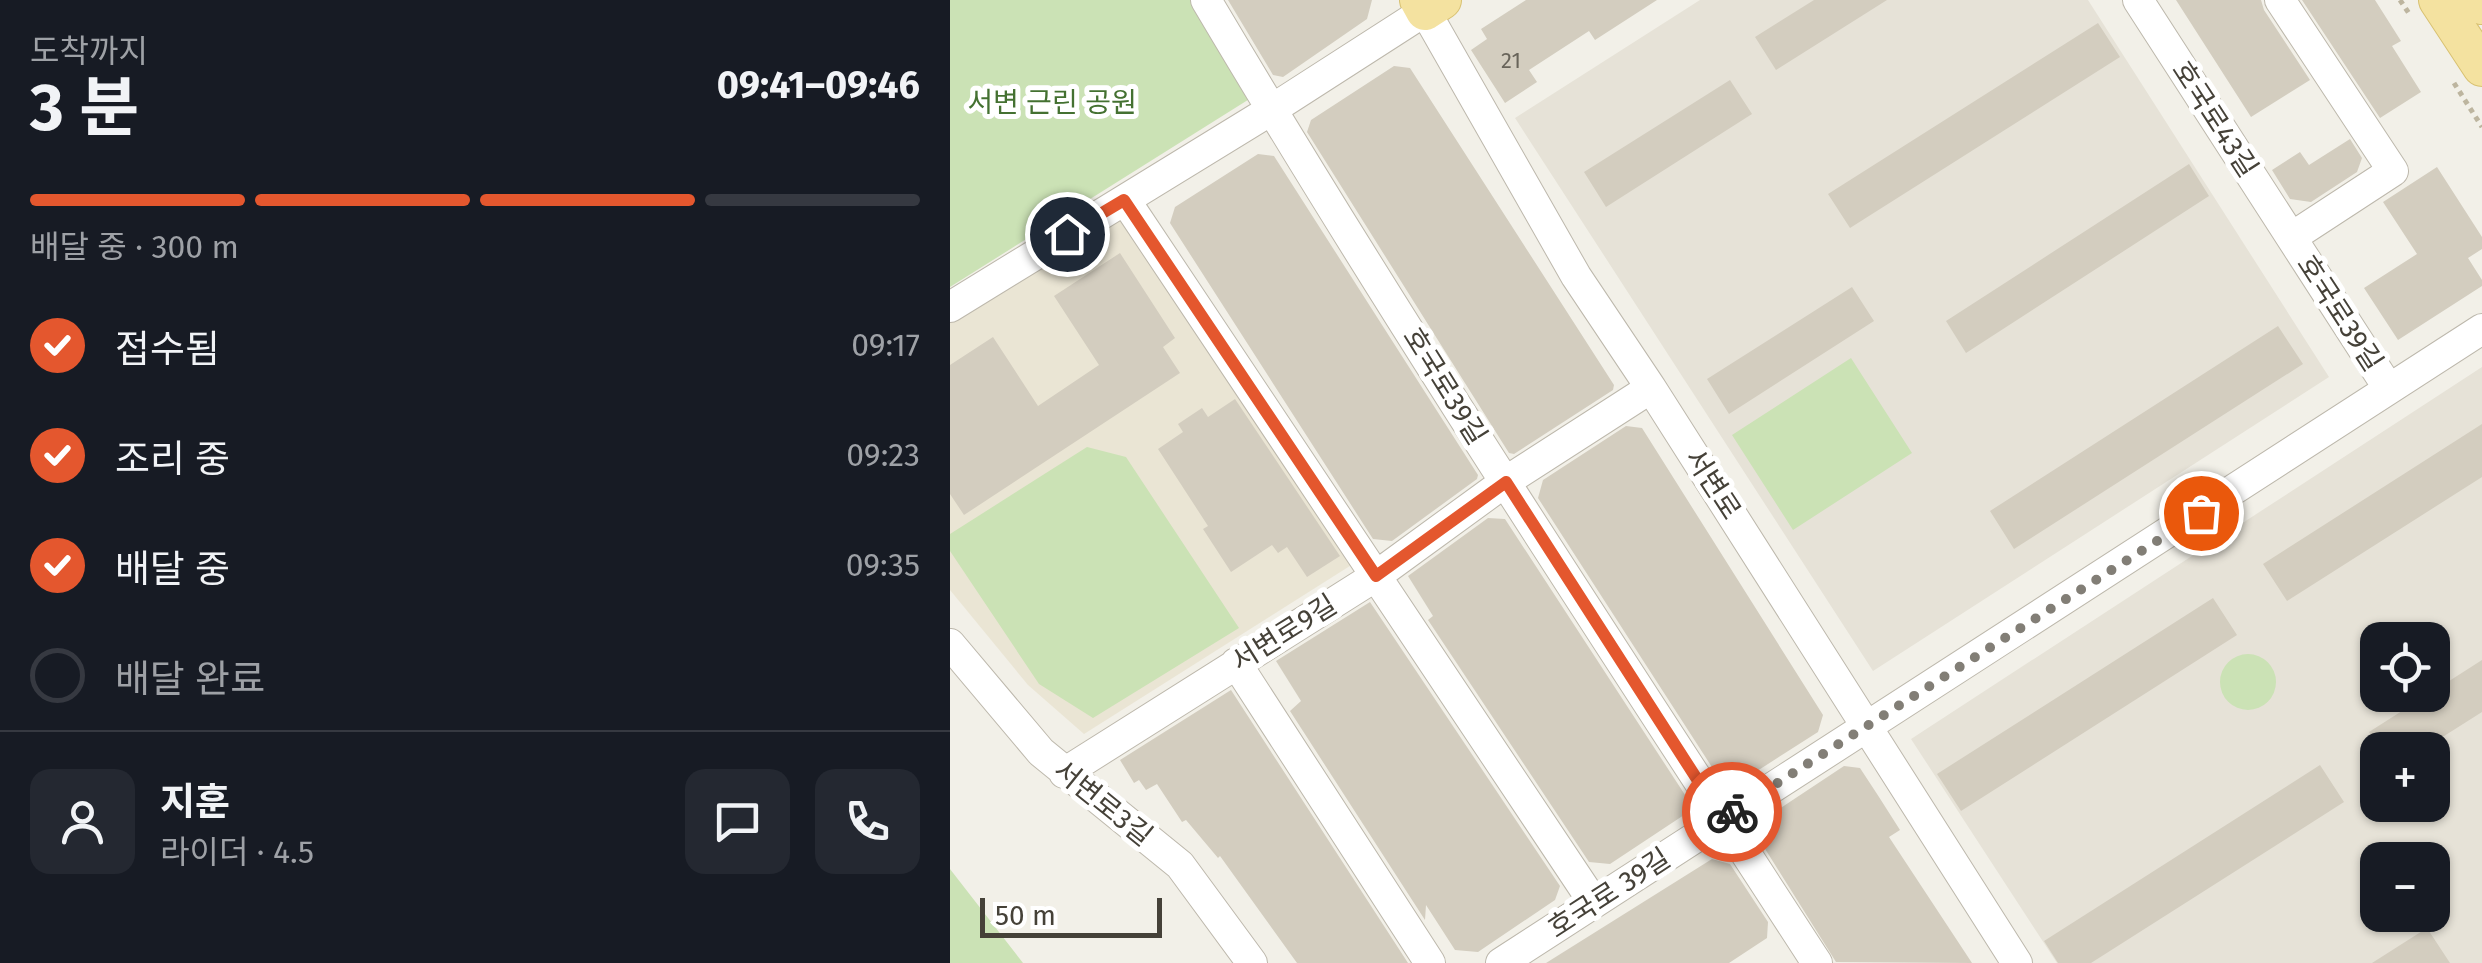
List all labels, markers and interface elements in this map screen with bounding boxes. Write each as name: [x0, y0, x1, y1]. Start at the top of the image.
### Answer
text: 도착까지: [30, 32, 148, 70]
house number: 21: [1501, 47, 1521, 74]
street label: 호국로43길: [2165, 55, 2265, 183]
text: 09:41–09:46: [717, 62, 920, 108]
text: 3 분: [30, 69, 139, 147]
park label: 서변 근린 공원: [967, 86, 1137, 119]
pin: [1025, 192, 1110, 277]
icon: home: [1040, 207, 1095, 262]
text: 배달 중 · 300 m: [30, 228, 239, 266]
street label: 호국로39길: [2290, 249, 2390, 377]
icon: check: [30, 318, 85, 373]
street label: 호국로39길: [1396, 322, 1494, 450]
text: 접수됨: [115, 326, 220, 372]
text: 09:17: [851, 326, 920, 364]
icon: check: [30, 428, 85, 483]
text: 조리 중: [115, 436, 230, 482]
text: 09:23: [846, 436, 920, 474]
street label: 서변로: [1678, 443, 1748, 525]
pin: [2159, 471, 2244, 556]
icon: bag: [2174, 486, 2229, 541]
icon: check: [30, 538, 85, 593]
text: 배달 중: [115, 546, 230, 592]
text: 09:35: [846, 546, 920, 584]
street label: 서변로9길: [1225, 588, 1343, 678]
map controls: [2360, 622, 2450, 932]
button: locate: [2360, 622, 2450, 712]
text: 배달 완료: [115, 656, 265, 702]
button: +: [2360, 732, 2450, 822]
street label: 서변로3길: [1047, 753, 1159, 853]
courier: [1682, 762, 1782, 862]
button: person: [30, 769, 135, 874]
button: chat: [685, 769, 790, 874]
button: phone: [815, 769, 920, 874]
text: 지훈: [160, 779, 230, 825]
icon: bike: [1705, 785, 1760, 840]
text: 라이더 · 4.5: [160, 833, 314, 871]
street label: 호국로 39길: [1542, 841, 1676, 945]
button: −: [2360, 842, 2450, 932]
scale bar: [980, 893, 1162, 938]
text: 50 m: [995, 899, 1056, 932]

